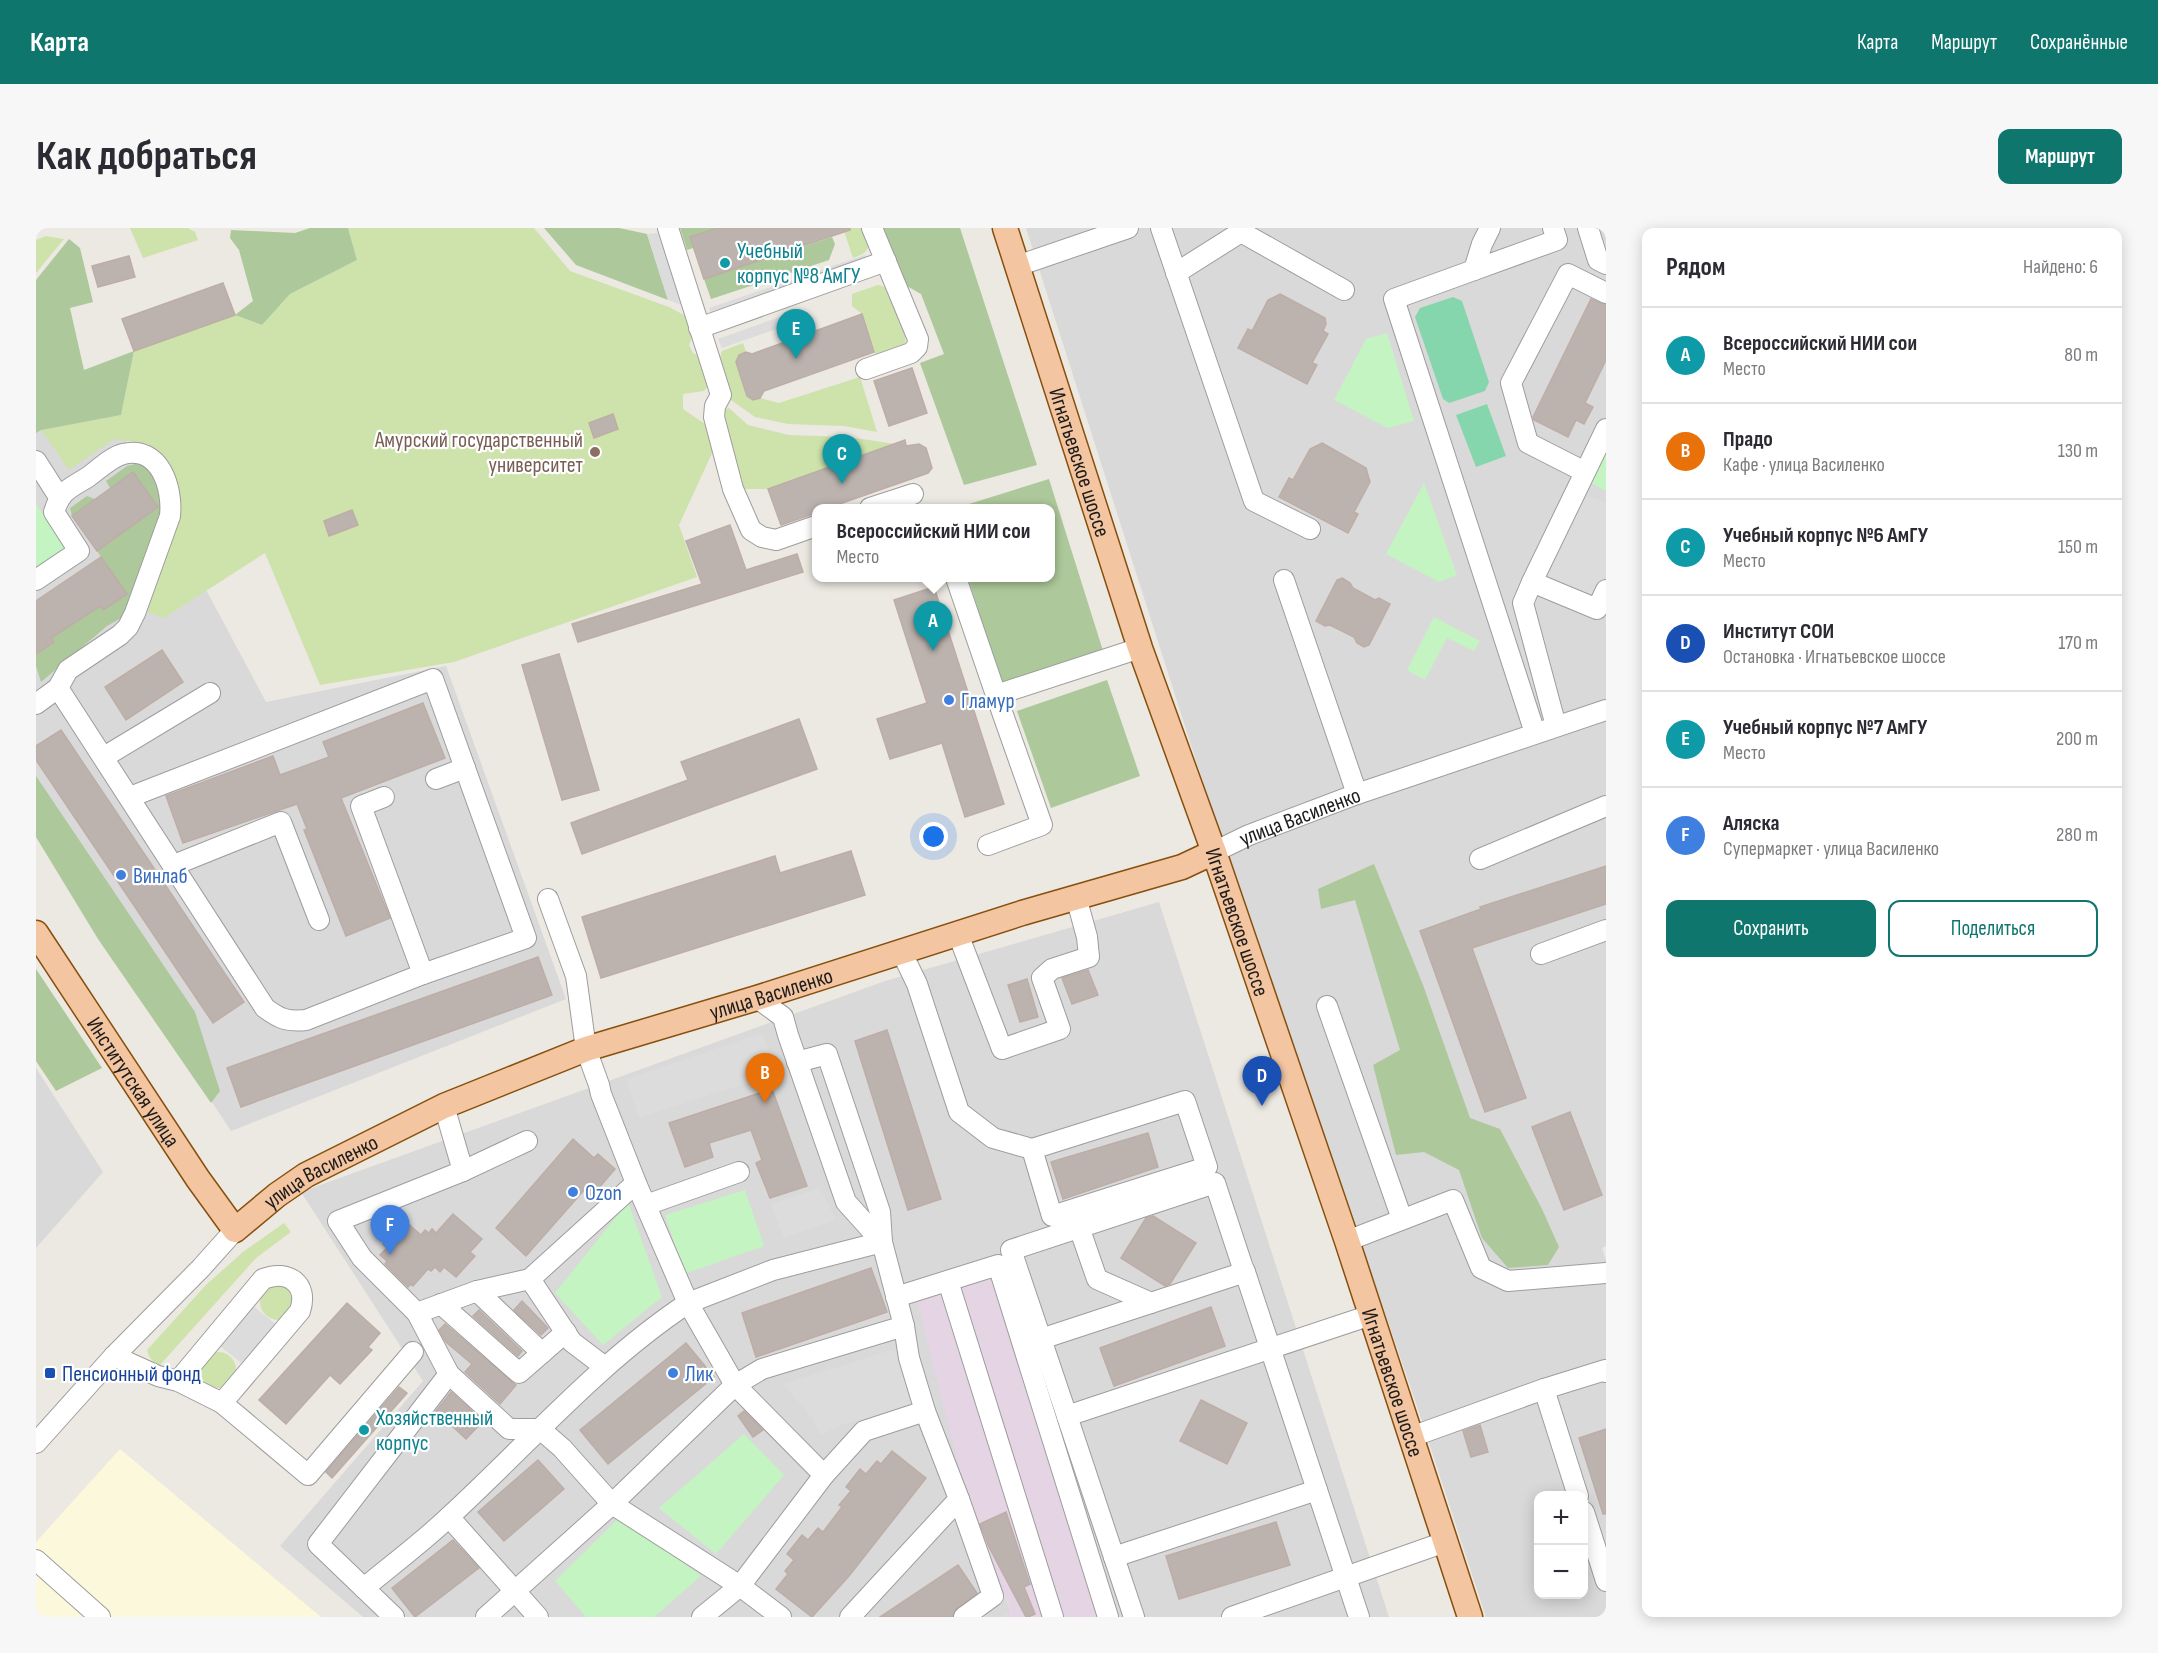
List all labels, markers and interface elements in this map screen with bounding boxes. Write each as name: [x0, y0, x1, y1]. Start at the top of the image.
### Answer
text: Карта: [30, 26, 89, 59]
text: Карта: [1857, 30, 1898, 55]
text: Маршрут: [1931, 30, 1997, 55]
text: Сохранённые: [2030, 30, 2128, 55]
button: Маршрут: [1998, 129, 2122, 184]
text: Как добраться: [36, 131, 257, 182]
place label: Учебный корпус №8 АмГУ: [737, 238, 861, 290]
text: Рядом: [1666, 252, 1725, 283]
text: Найдено: 6: [2023, 255, 2098, 279]
marker: Учебный корпус №8 АмГУ: [718, 256, 732, 270]
pin: E: [776, 310, 816, 359]
text: Всероссийский НИИ сои: [1723, 330, 1917, 357]
text: A: [1681, 343, 1690, 367]
text: 80 m: [2064, 343, 2098, 367]
text: Место: [1723, 357, 1766, 381]
street label: Игнатьевское шоссе: [1042, 385, 1115, 541]
text: Прадо: [1723, 426, 1773, 453]
place label: Амурский государственный университет: [374, 427, 584, 479]
pin: C: [822, 434, 862, 484]
text: B: [1681, 439, 1690, 463]
text: 130 m: [2058, 439, 2098, 463]
marker: Амурский государственный университет: [588, 445, 602, 459]
text: Кафе · улица Василенко: [1723, 453, 1885, 477]
popup: [812, 504, 1055, 582]
text: Всероссийский НИИ сои: [836, 518, 1031, 545]
text: Учебный корпус №6 АмГУ: [1723, 522, 1928, 549]
text: C: [1680, 535, 1691, 559]
text: 150 m: [2058, 535, 2098, 559]
text: Место: [836, 545, 879, 569]
text: Место: [1723, 549, 1766, 573]
pin: A: [914, 602, 952, 651]
text: Институт СОИ: [1723, 618, 1834, 645]
text: D: [1680, 631, 1691, 655]
text: 170 m: [2058, 631, 2098, 655]
text: Остановка · Игнатьевское шоссе: [1723, 645, 1946, 669]
place label: Гламур: [961, 688, 1015, 715]
marker: Гламур: [942, 693, 956, 707]
text: Учебный корпус №7 АмГУ: [1723, 714, 1927, 741]
text: E: [1681, 727, 1690, 751]
text: 200 m: [2056, 727, 2098, 751]
text: Место: [1723, 741, 1766, 765]
street label: улица Василенко: [1235, 782, 1365, 853]
text: Аляска: [1723, 810, 1780, 837]
your location: [919, 822, 948, 851]
text: F: [1681, 823, 1690, 847]
text: 280 m: [2056, 823, 2098, 847]
text: Супермаркет · улица Василенко: [1723, 837, 1939, 861]
street label: Игнатьевское шоссе: [1199, 845, 1274, 1000]
place label: Винлаб: [133, 863, 188, 890]
marker: Винлаб: [114, 868, 128, 882]
button: Сохранить: [1666, 900, 1876, 957]
button: Поделиться: [1888, 900, 2098, 957]
street label: улица Василенко: [707, 963, 836, 1026]
street label: Институтская улица: [80, 1012, 185, 1153]
pin: B: [746, 1054, 784, 1103]
pin: D: [1242, 1056, 1282, 1106]
street label: улица Василенко: [259, 1129, 383, 1216]
place label: Ozon: [585, 1180, 622, 1207]
marker: Ozon: [566, 1185, 580, 1199]
pin: F: [370, 1206, 410, 1255]
street label: Игнатьевское шоссе: [1355, 1305, 1429, 1461]
place label: Пенсионный фонд: [62, 1361, 201, 1388]
place label: Лик: [685, 1361, 714, 1388]
marker: Пенсионный фонд: [43, 1366, 57, 1380]
marker: Лик: [666, 1366, 680, 1380]
place label: Хозяйственный корпус: [375, 1405, 493, 1457]
marker: Хозяйственный корпус: [357, 1423, 371, 1437]
map controls: [1534, 1491, 1588, 1599]
button: +: [1534, 1491, 1588, 1545]
button: −: [1534, 1545, 1588, 1599]

